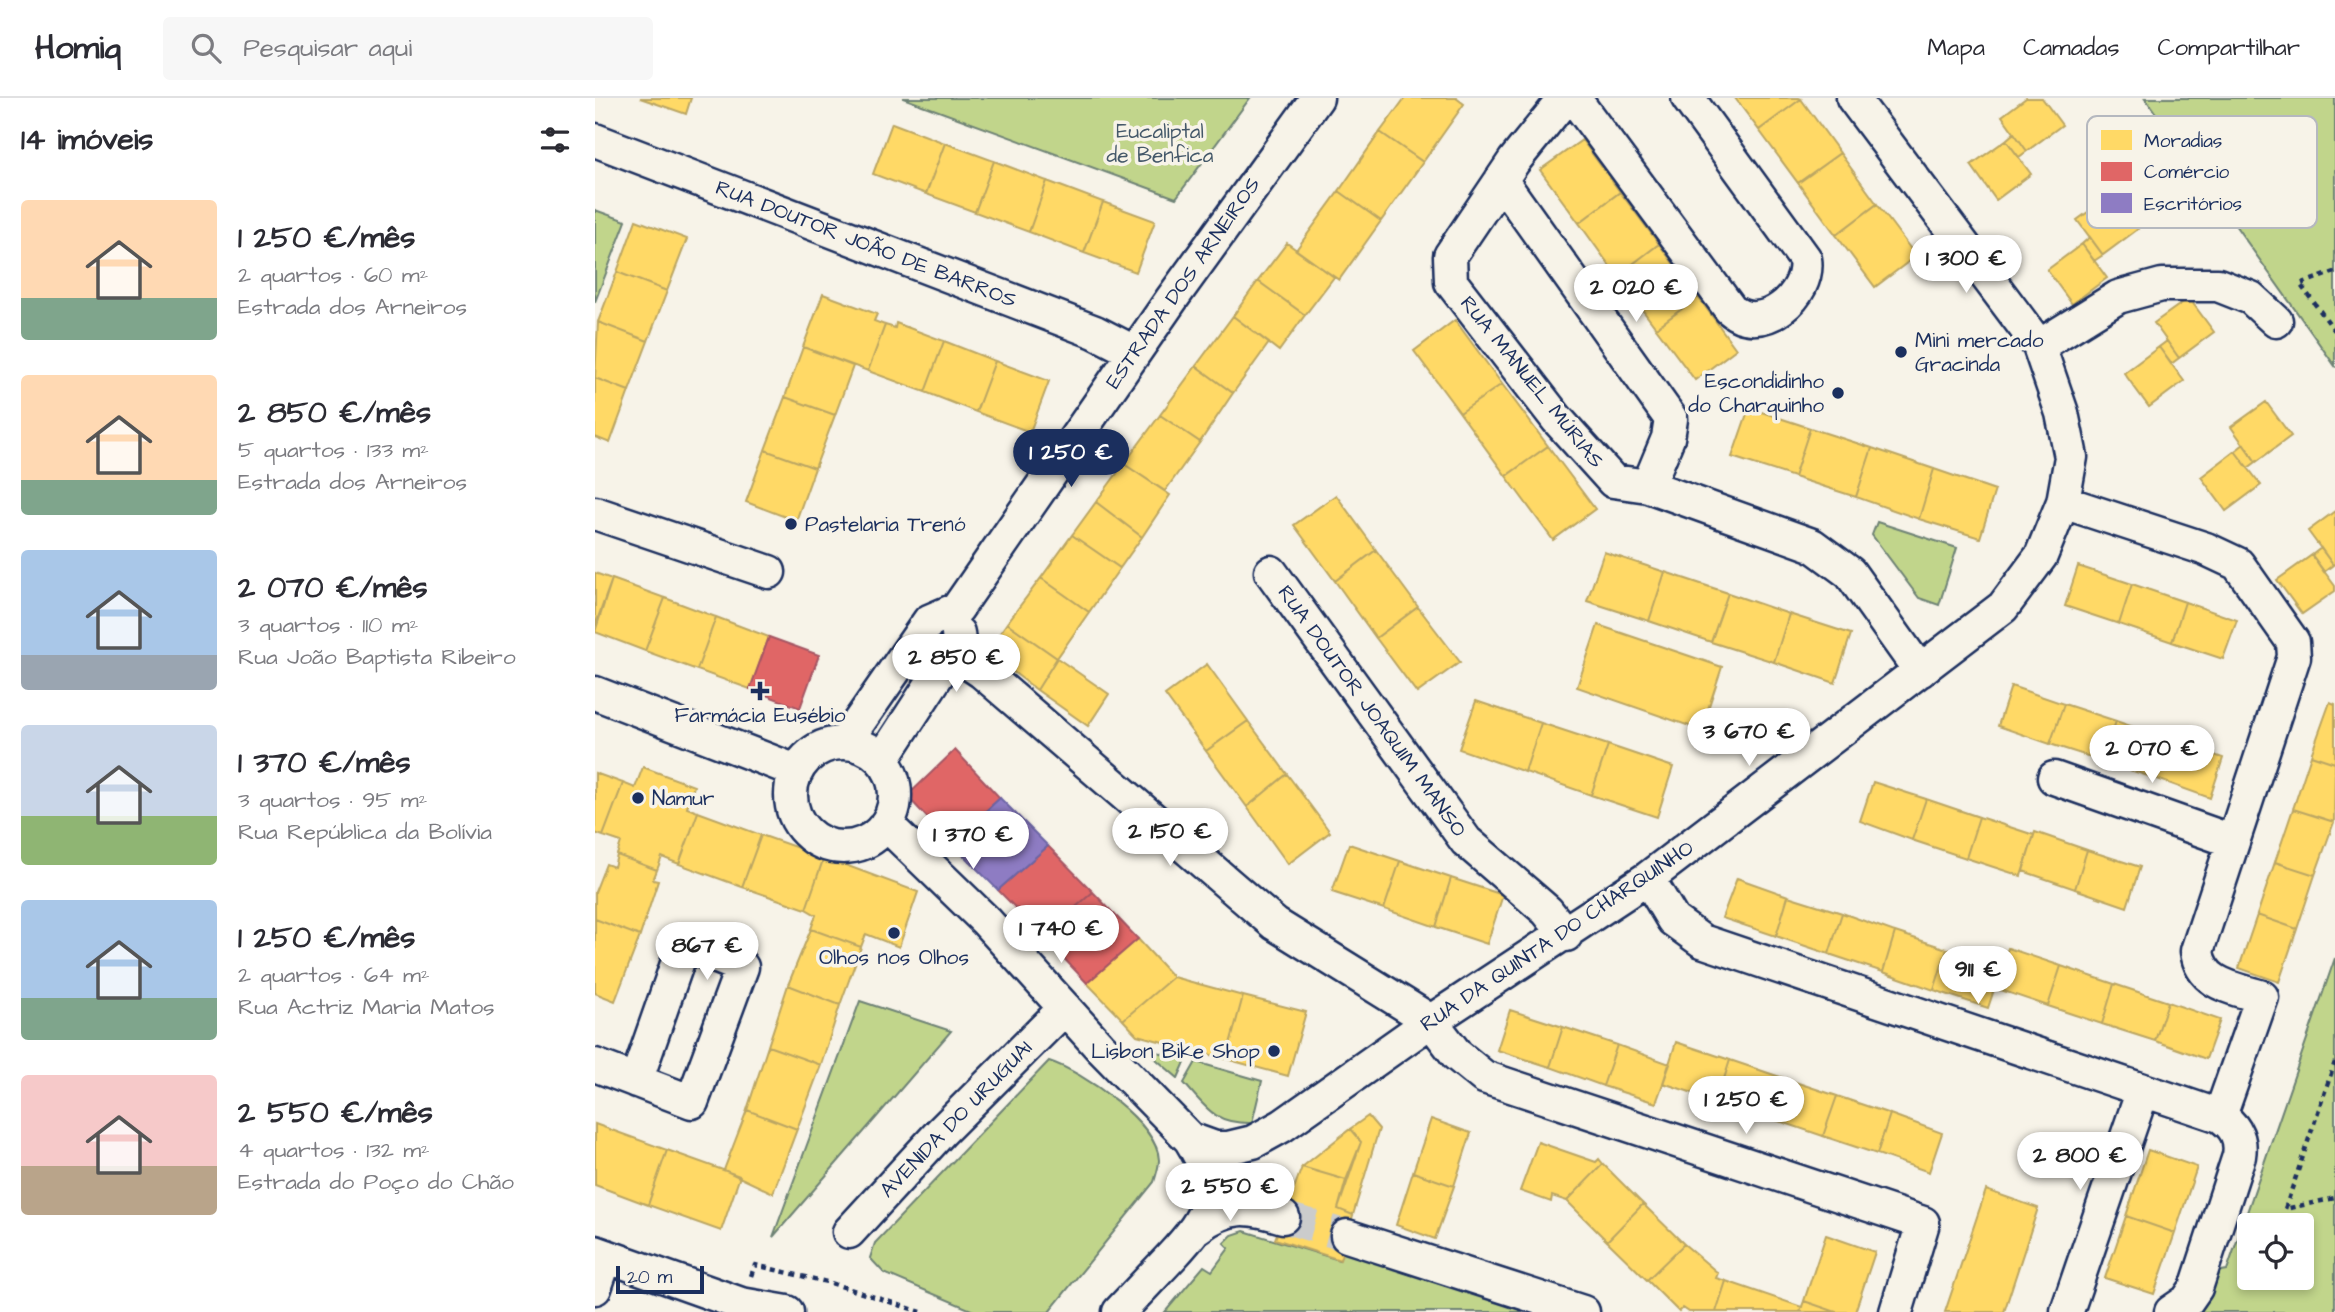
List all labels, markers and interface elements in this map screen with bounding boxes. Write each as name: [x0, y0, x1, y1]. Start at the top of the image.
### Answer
search box: [163, 17, 653, 80]
text: Homiq: [35, 25, 121, 71]
icon: search: [187, 29, 225, 67]
text: Pesquisar aqui: [243, 30, 412, 66]
text: Mapa: [1927, 31, 1985, 65]
text: Camadas: [2023, 31, 2120, 65]
text: Compartilhar: [2158, 31, 2300, 65]
legend: [2087, 116, 2317, 228]
park label: Eucaliptal de Benfica: [1107, 117, 1214, 170]
text: 14 imóveis: [21, 119, 153, 161]
icon: filters: [536, 121, 574, 159]
text: Moradias: [2144, 128, 2222, 155]
text: Comércio: [2144, 159, 2230, 186]
street label: ESTRADA DOS ARNEIROS: [1099, 171, 1267, 395]
street label: RUA DOUTOR JOÃO DE BARROS: [711, 173, 1021, 315]
text: Escritórios: [2144, 191, 2242, 218]
text: 1 250 €/mês: [238, 217, 415, 259]
icon: home: [77, 228, 161, 312]
pin: 1 300 €: [1901, 236, 2031, 295]
text: 1 300 €: [1926, 242, 2006, 274]
text: 2 quartos · 60 m²: [238, 259, 428, 291]
pin: 2 020 €: [1571, 264, 1701, 324]
text: 2 020 €: [1590, 271, 1682, 303]
street label: RUA MANUEL MÚRIAS: [1453, 290, 1611, 474]
text: Estrada dos Arneiros: [238, 291, 467, 323]
place label: Mini mercado Gracinda: [1915, 326, 2044, 379]
marker: Mini mercado Gracinda: [1893, 344, 1909, 360]
place label: Escondidinho do Charquinho: [1688, 367, 1824, 420]
marker: Escondidinho do Charquinho: [1830, 385, 1846, 401]
text: 2 850 €/mês: [238, 392, 431, 434]
icon: home: [77, 403, 161, 487]
pin: 1 250 €: [1006, 430, 1136, 489]
text: 5 quartos · 133 m²: [238, 434, 429, 466]
text: 1 250 €: [1029, 436, 1113, 468]
text: Estrada dos Arneiros: [238, 466, 467, 498]
place label: Pastelaria Trenó: [805, 510, 966, 539]
marker: Pastelaria Trenó: [783, 516, 799, 532]
text: 2 070 €/mês: [238, 567, 428, 609]
icon: home: [77, 578, 161, 662]
street label: RUA DOUTOR JOAQUIM MANSO: [1271, 579, 1473, 843]
text: 3 quartos · 110 m²: [238, 609, 418, 641]
pin: 2 850 €: [891, 634, 1021, 694]
text: Rua João Baptista Ribeiro: [238, 641, 516, 673]
text: 2 850 €: [908, 641, 1004, 673]
marker: Farmácia Eusébio: [752, 683, 768, 699]
place label: Farmácia Eusébio: [674, 701, 846, 730]
pin: 3 670 €: [1684, 708, 1814, 768]
text: 3 670 €: [1703, 715, 1795, 747]
pin: 2 070 €: [2087, 726, 2217, 785]
text: 2 070 €: [2105, 732, 2199, 764]
text: 1 370 €/mês: [238, 742, 411, 784]
icon: home: [77, 753, 161, 837]
text: 3 quartos · 95 m²: [238, 784, 427, 816]
place label: Namur: [652, 784, 715, 813]
marker: Namur: [630, 790, 646, 806]
pin: 2 150 €: [1105, 808, 1235, 868]
pin: 1 370 €: [908, 812, 1038, 871]
text: 2 150 €: [1128, 815, 1212, 847]
text: Rua República da Bolívia: [238, 816, 492, 848]
text: 1 370 €: [933, 818, 1013, 850]
street label: RUA DA QUINTA DO CHARQUINHO: [1415, 833, 1699, 1039]
pin: 1 740 €: [996, 906, 1126, 965]
text: 1 740 €: [1019, 912, 1103, 944]
text: 1 250 €/mês: [238, 917, 415, 959]
pin: 867 €: [658, 922, 756, 982]
marker: Olhos nos Olhos: [886, 925, 902, 941]
icon: home: [77, 928, 161, 1012]
text: 867 €: [672, 929, 742, 961]
place label: Olhos nos Olhos: [819, 943, 969, 972]
pin: 911 €: [1929, 946, 2027, 1006]
text: 911 €: [1955, 953, 2001, 985]
text: 2 quartos · 64 m²: [238, 959, 430, 991]
text: Rua Actriz Maria Matos: [238, 991, 495, 1023]
street label: AVENIDA DO URUGUAI: [873, 1034, 1039, 1204]
place label: Lisbon Bike Shop: [1091, 1037, 1260, 1067]
marker: Lisbon Bike Shop: [1266, 1043, 1282, 1059]
pin: 1 250 €: [1681, 1076, 1811, 1136]
text: 1 250 €: [1704, 1083, 1788, 1115]
text: 2 550 €/mês: [238, 1092, 433, 1134]
icon: home: [77, 1103, 161, 1187]
pin: 2 800 €: [2015, 1132, 2145, 1192]
text: 4 quartos · 132 m²: [238, 1134, 430, 1166]
text: 2 800 €: [2033, 1139, 2127, 1171]
pin: 2 550 €: [1165, 1164, 1295, 1223]
text: Estrada do Poço do Chão: [238, 1166, 514, 1198]
text: 2 550 €: [1182, 1170, 1278, 1202]
map controls: [2237, 1213, 2314, 1290]
button: locate: [2237, 1213, 2314, 1290]
scale bar: [616, 1263, 703, 1295]
text: 20 m: [627, 1264, 672, 1291]

